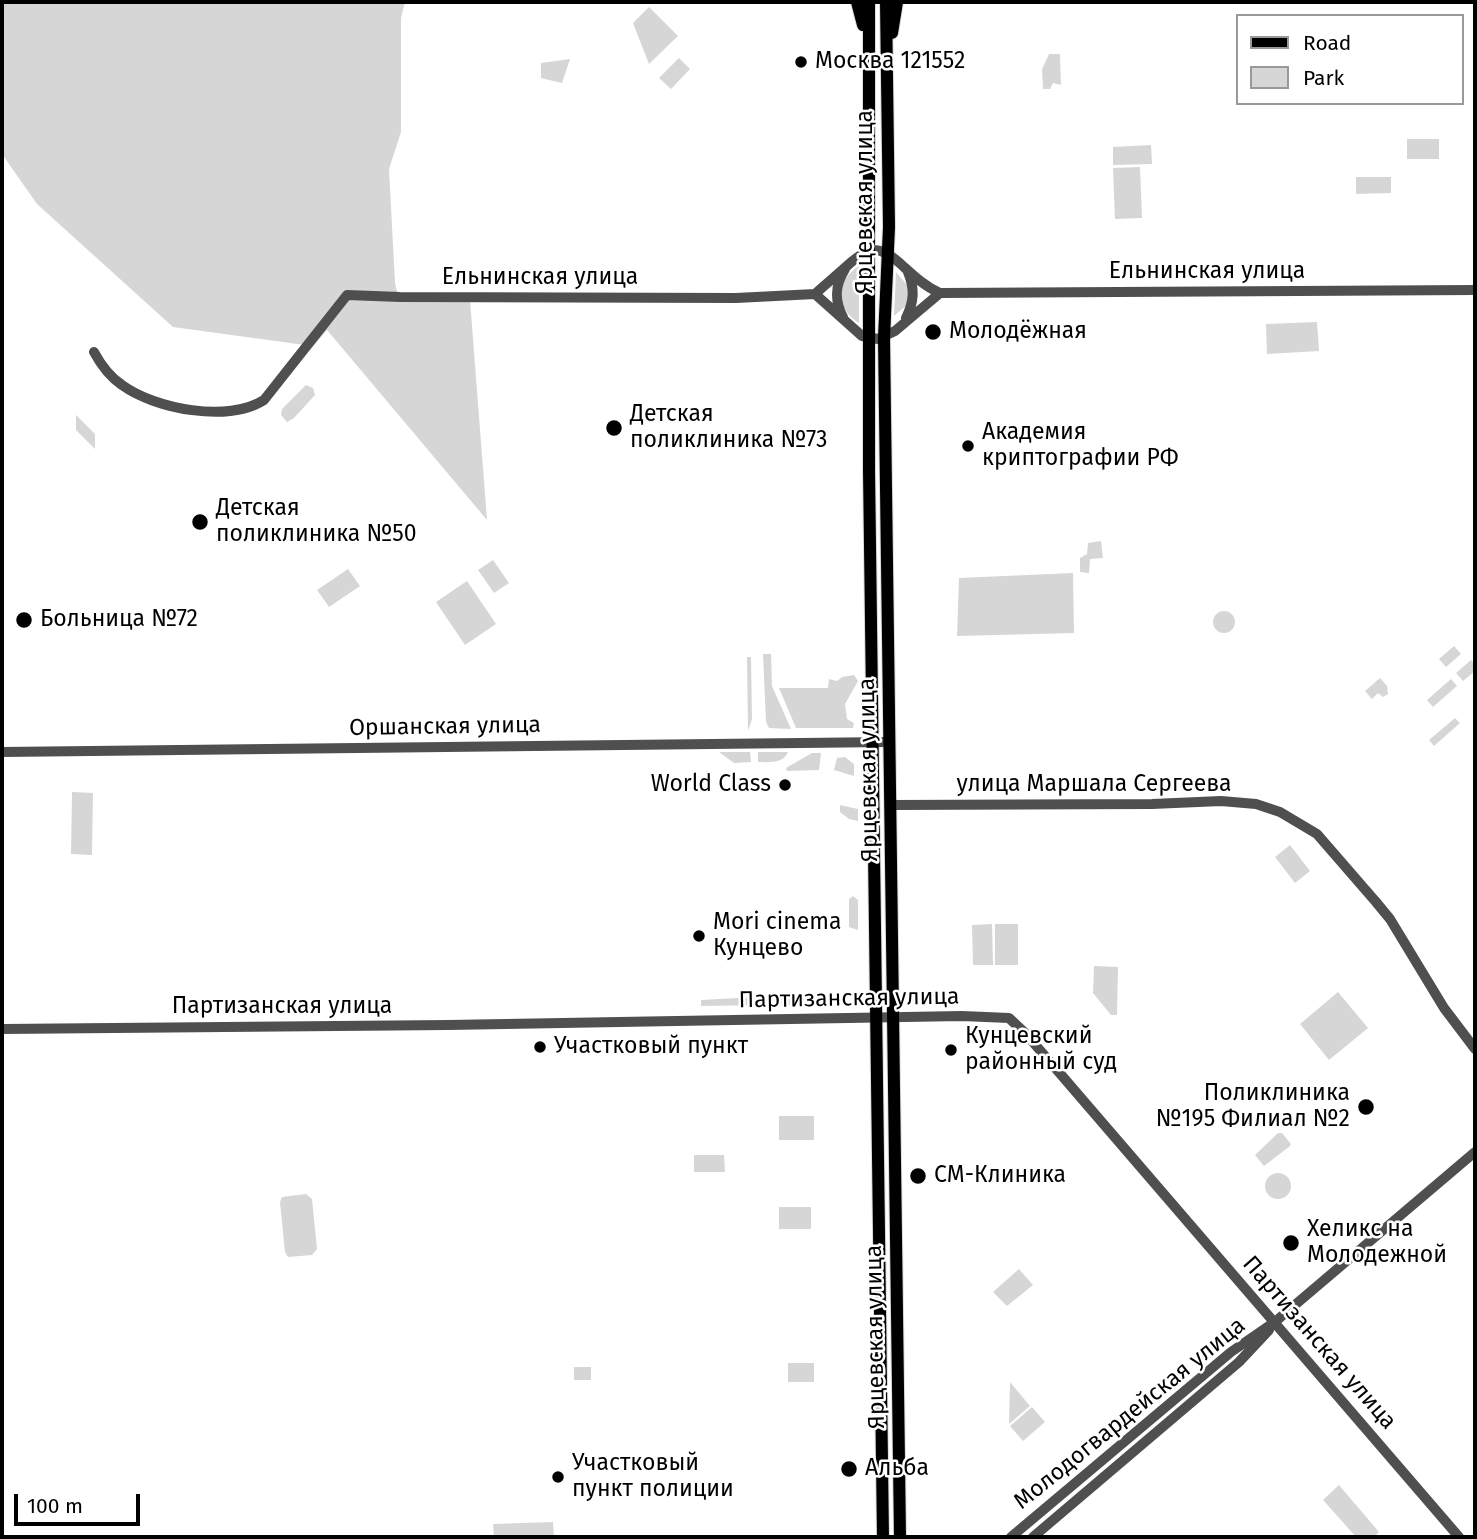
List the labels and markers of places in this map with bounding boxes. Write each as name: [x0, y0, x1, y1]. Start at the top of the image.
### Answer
place label: Москва 121552: [815, 48, 965, 76]
marker: Москва 121552: [793, 54, 809, 70]
place label: Молодёжная: [949, 318, 1087, 346]
marker: Молодёжная: [923, 322, 943, 342]
place label: Детская поликлиника №73: [630, 401, 827, 455]
marker: Детская поликлиника №73: [604, 418, 624, 438]
place label: Академия криптографии РФ: [982, 419, 1179, 473]
marker: Академия криптографии РФ: [960, 438, 976, 454]
place label: Детская поликлиника №50: [216, 495, 417, 549]
marker: Детская поликлиника №50: [190, 512, 210, 532]
place label: Больница №72: [40, 606, 198, 634]
marker: Больница №72: [14, 610, 34, 630]
place label: World Class: [651, 771, 771, 799]
marker: World Class: [777, 777, 793, 793]
place label: Mori cinema Кунцево: [713, 909, 842, 963]
marker: Mori cinema Кунцево: [691, 928, 707, 944]
place label: Кунцевский районный суд: [965, 1023, 1117, 1077]
place label: Участковый пункт: [554, 1033, 748, 1061]
marker: Участковый пункт: [532, 1039, 548, 1055]
marker: Кунцевский районный суд: [943, 1042, 959, 1058]
place label: Поликлиника №195 Филиал №2: [1156, 1080, 1350, 1134]
marker: Поликлиника №195 Филиал №2: [1356, 1097, 1376, 1117]
place label: СМ-Клиника: [934, 1162, 1066, 1190]
marker: СМ-Клиника: [908, 1166, 928, 1186]
place label: Хеликс на Молодежной: [1307, 1216, 1447, 1270]
marker: Хеликс на Молодежной: [1281, 1233, 1301, 1253]
place label: Участковый пункт полиции: [572, 1450, 734, 1504]
place label: Альба: [865, 1455, 929, 1483]
marker: Альба: [839, 1459, 859, 1479]
marker: Участковый пункт полиции: [550, 1469, 566, 1485]

